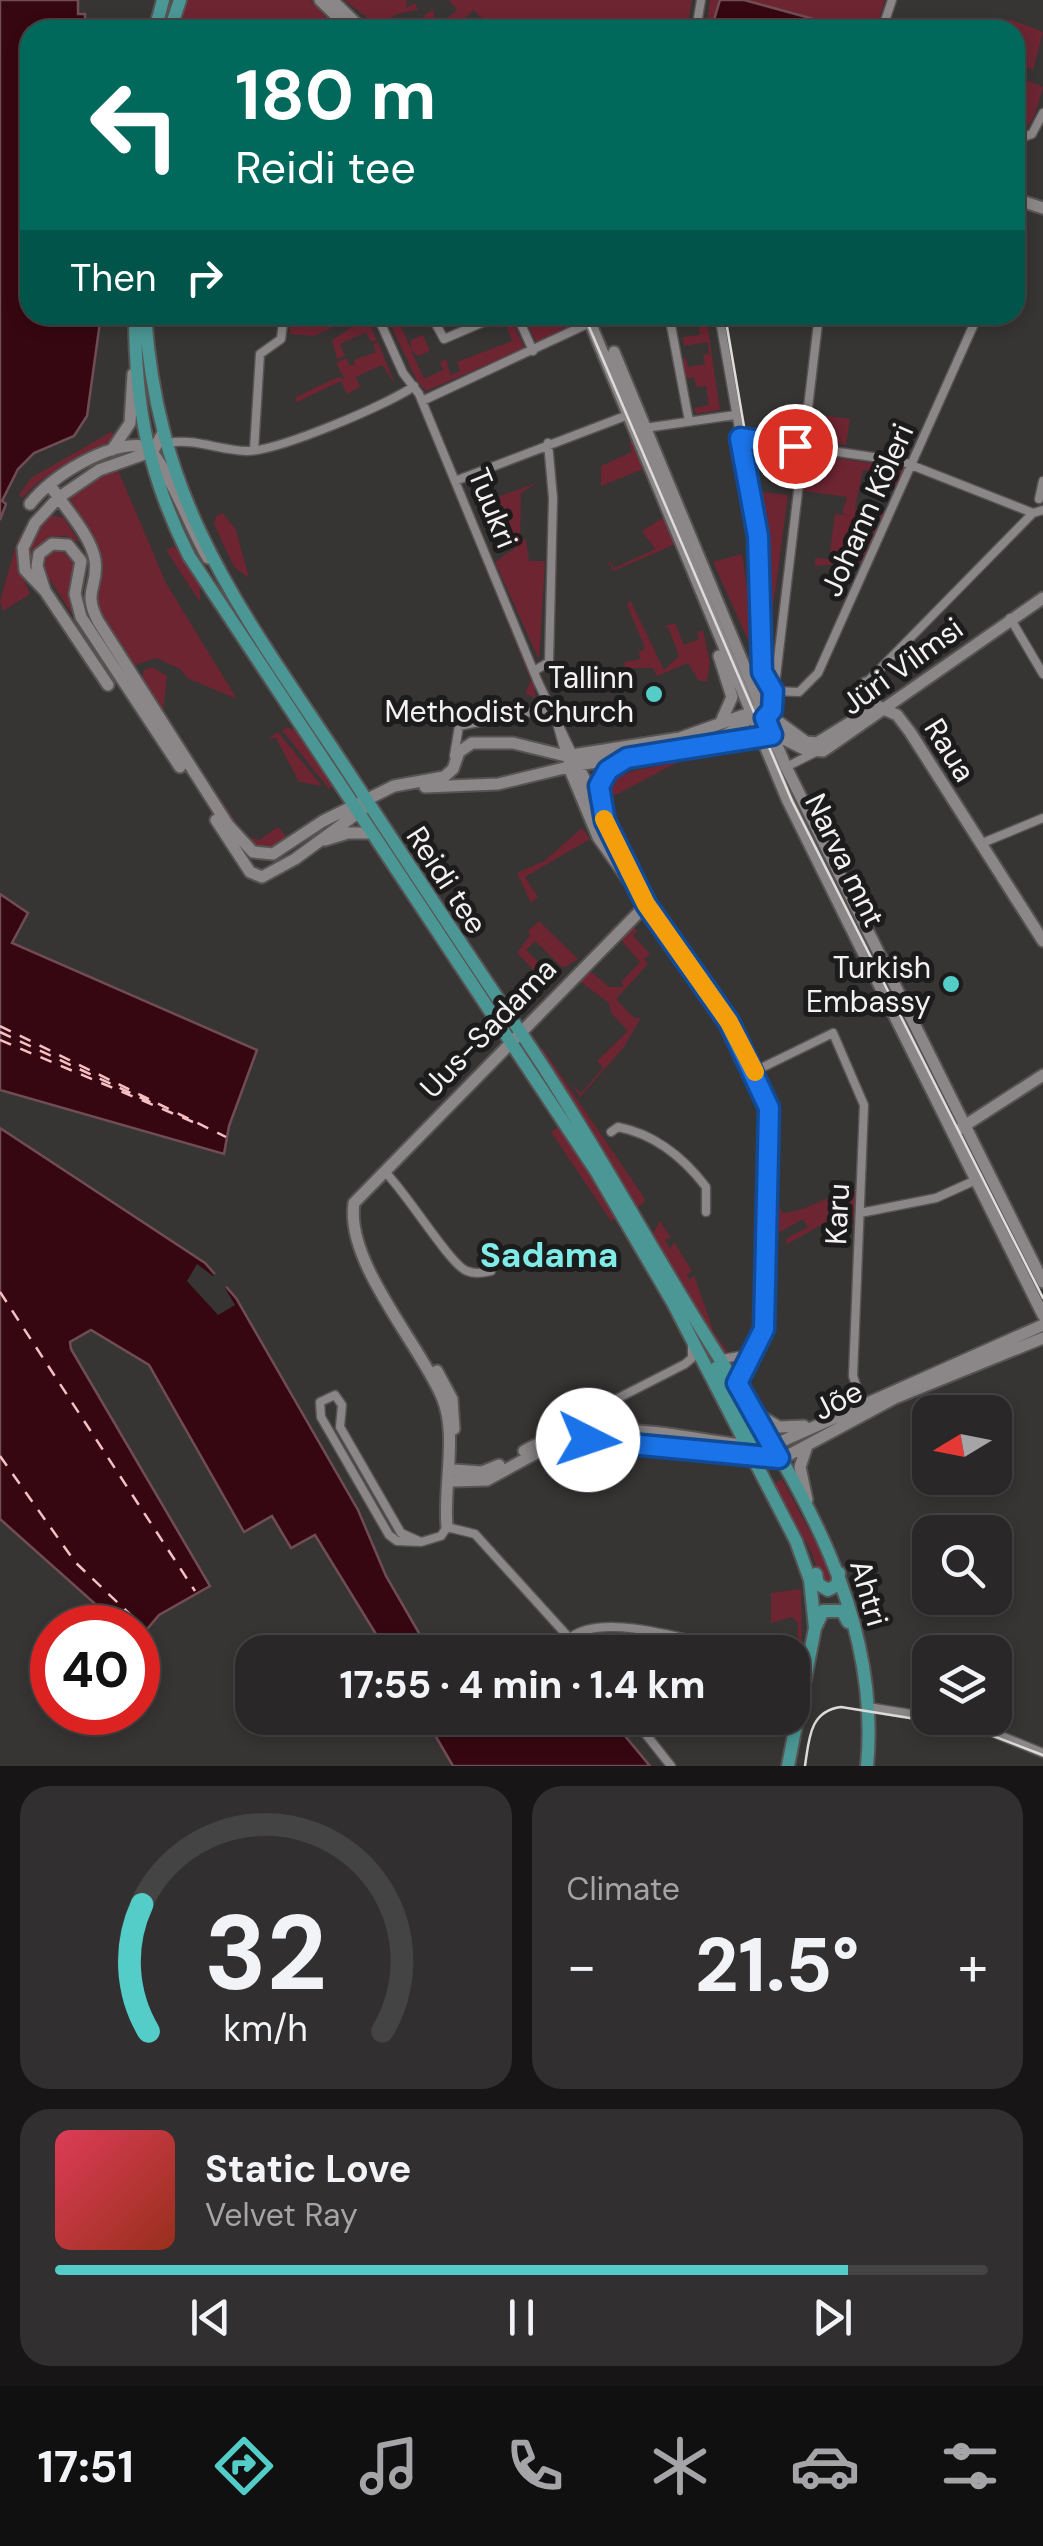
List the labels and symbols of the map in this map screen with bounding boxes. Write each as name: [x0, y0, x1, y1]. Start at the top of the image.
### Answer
pin: [753, 404, 838, 489]
street label: Johann Köleri: [812, 417, 922, 603]
street label: Tuukri: [459, 462, 527, 554]
street label: Jüri Vilmsi: [833, 609, 971, 723]
place label: Tallinn Methodist Church: [384, 658, 634, 731]
marker: Tallinn Methodist Church: [643, 683, 665, 705]
street label: Raua: [916, 711, 984, 789]
street label: Narva mnt: [796, 787, 894, 933]
street label: Reidi tee: [398, 819, 496, 941]
place label: Turkish Embassy: [806, 948, 931, 1021]
street label: Uus-Sadama: [411, 950, 565, 1106]
marker: Turkish Embassy: [940, 973, 962, 995]
street label: Karu: [816, 1182, 858, 1246]
district label: Sadama: [480, 1232, 618, 1278]
street label: Jõe: [807, 1371, 869, 1429]
position arrow: [536, 1388, 640, 1492]
north arrow: [912, 1395, 1012, 1495]
street label: Ahtri: [841, 1555, 897, 1631]
speed limit sign: 40: [30, 1605, 160, 1735]

